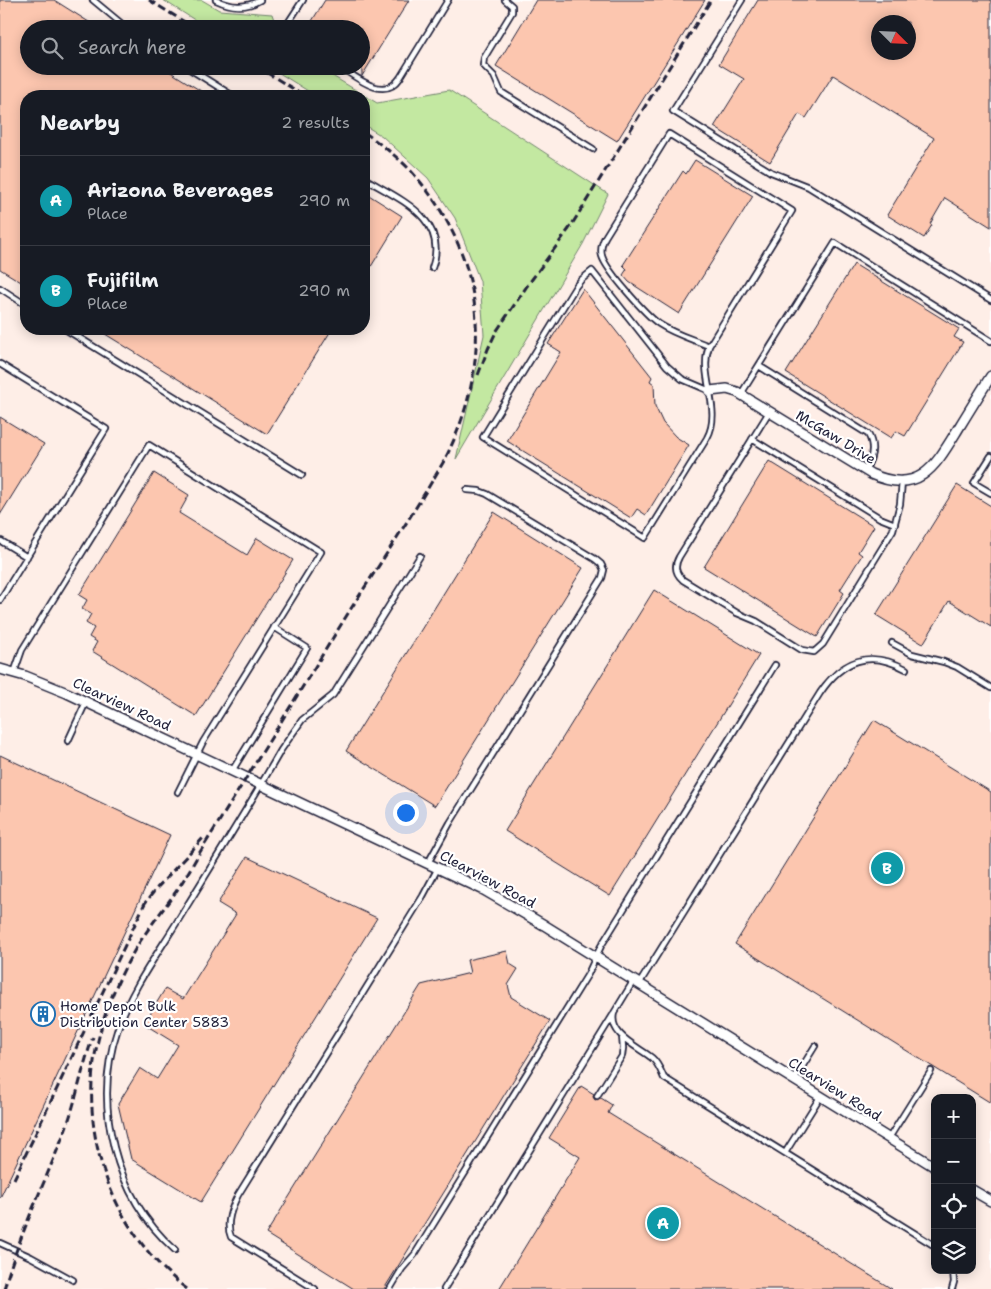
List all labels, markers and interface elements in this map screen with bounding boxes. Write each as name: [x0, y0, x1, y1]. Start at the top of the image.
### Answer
north arrow: [871, 15, 916, 60]
search box: [20, 20, 370, 75]
icon: search: [38, 34, 66, 62]
text: Search here: [78, 35, 187, 60]
text: Nearby: [40, 109, 120, 137]
text: 2 results: [281, 112, 350, 133]
text: Arizona Beverages: [87, 178, 274, 203]
text: A: [50, 190, 62, 211]
text: 290 m: [298, 190, 350, 211]
text: Place: [87, 203, 128, 224]
text: Fujifilm: [87, 268, 159, 293]
text: B: [51, 280, 61, 301]
text: 290 m: [298, 280, 350, 301]
text: Place: [87, 293, 128, 314]
street label: McGaw Drive: [793, 406, 879, 468]
street label: Clearview Road: [70, 673, 174, 735]
your location: [393, 800, 419, 826]
street label: Clearview Road: [437, 846, 539, 912]
pin: B: [871, 849, 903, 887]
place label: Home Depot Bulk Distribution Center 5883: [60, 997, 229, 1031]
building icon: Home Depot Bulk Distribution Center 5883: [30, 1001, 56, 1027]
street label: Clearview Road: [785, 1053, 885, 1125]
map controls: [931, 1094, 976, 1274]
button: +: [931, 1094, 976, 1139]
button: −: [931, 1139, 976, 1184]
button: locate: [931, 1184, 976, 1229]
pin: A: [647, 1204, 679, 1242]
button: layers: [931, 1229, 976, 1274]

